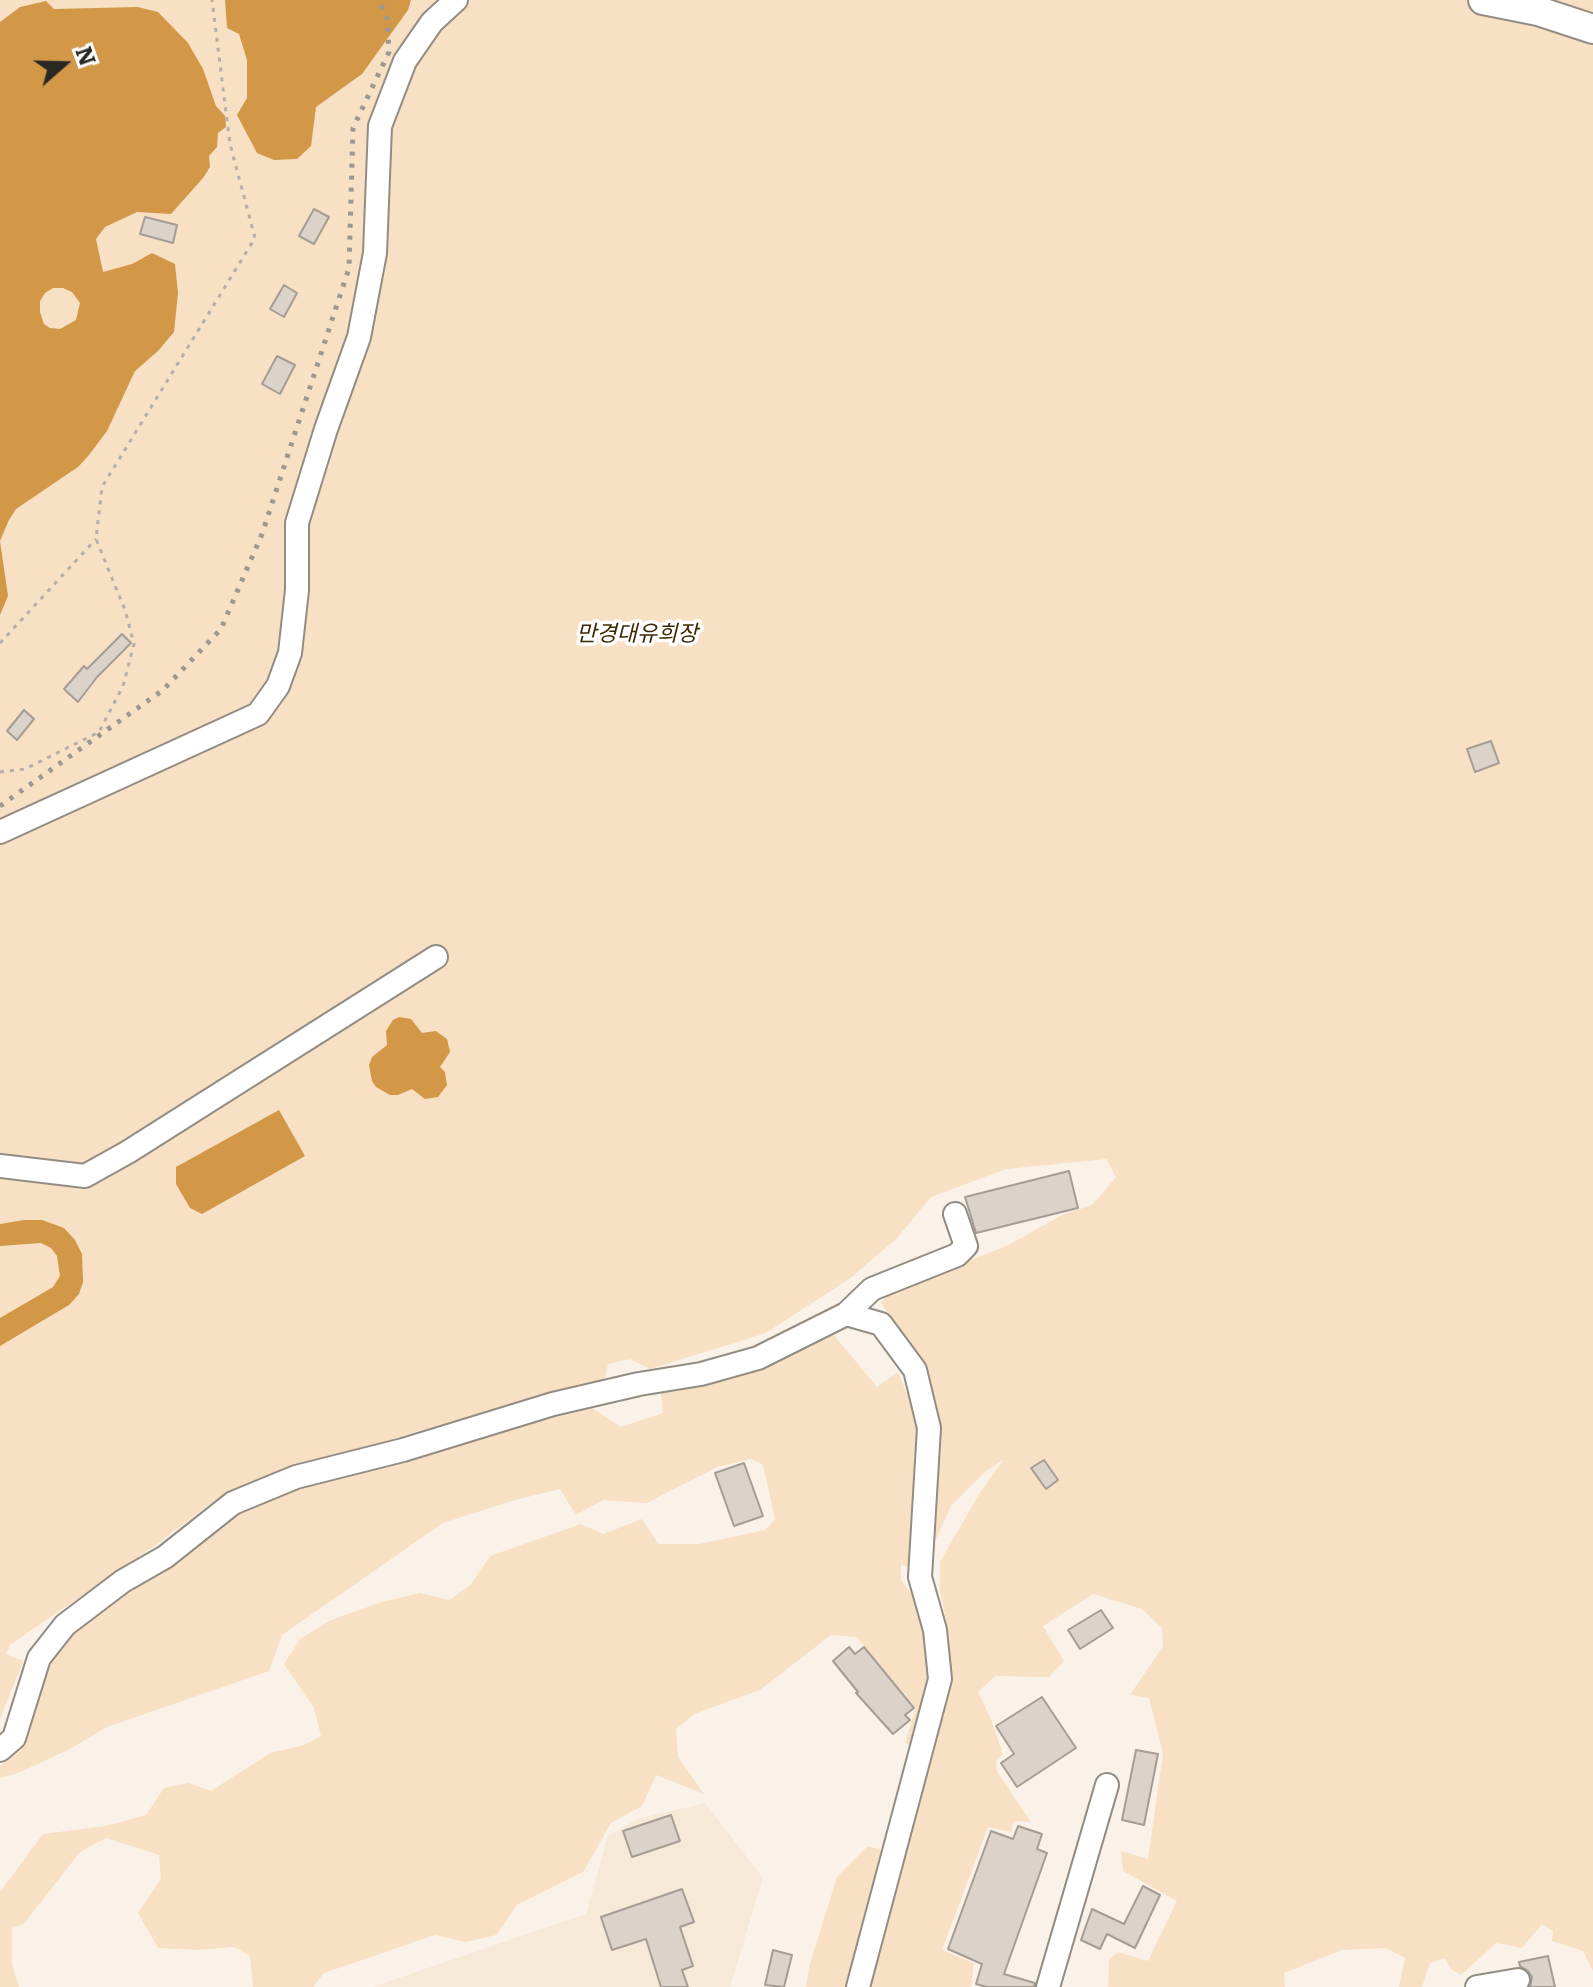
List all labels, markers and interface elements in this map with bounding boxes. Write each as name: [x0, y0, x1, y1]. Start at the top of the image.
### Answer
north arrow: [24, 24, 104, 104]
text: N: [68, 41, 106, 70]
park label: 만경대유희장: [576, 622, 698, 648]

